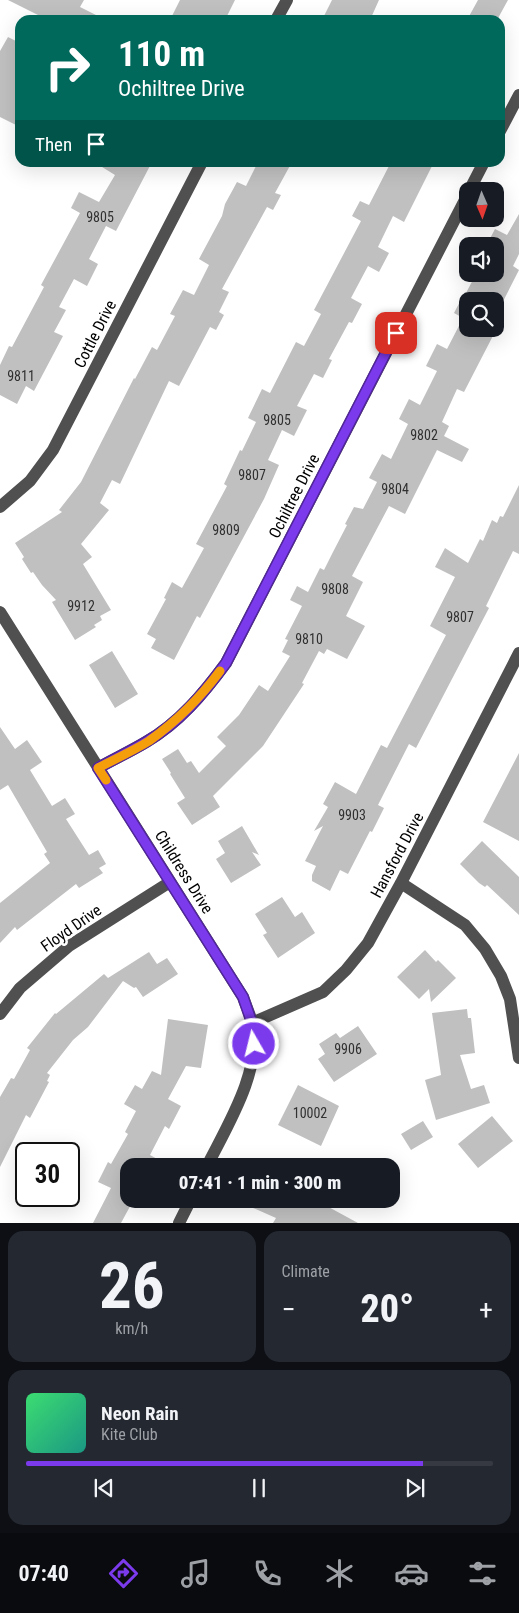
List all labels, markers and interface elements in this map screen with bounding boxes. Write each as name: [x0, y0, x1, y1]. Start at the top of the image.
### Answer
text: 110 m: [118, 34, 205, 75]
icon: right: [35, 35, 100, 100]
text: Ochiltree Drive: [118, 76, 245, 101]
icon: arrive: [82, 130, 110, 158]
text: Then: [35, 133, 72, 156]
north arrow: [459, 182, 504, 228]
map controls: [459, 182, 504, 337]
house number: 9805: [86, 209, 114, 225]
button: sound: [459, 237, 504, 282]
button: search: [459, 292, 504, 337]
street label: Cottle Drive: [70, 297, 120, 371]
pin: [375, 312, 417, 354]
icon: arrive: [382, 319, 410, 347]
house number: 9811: [7, 368, 35, 384]
house number: 9805: [263, 412, 291, 428]
house number: 9802: [410, 427, 438, 443]
street label: Ochiltree Drive: [265, 451, 323, 541]
house number: 9807: [238, 467, 266, 483]
house number: 9804: [381, 481, 409, 497]
house number: 9809: [212, 522, 240, 538]
house number: 9808: [321, 581, 349, 597]
house number: 9912: [67, 598, 95, 614]
house number: 9807: [446, 609, 474, 625]
house number: 9810: [295, 631, 323, 647]
house number: 9903: [338, 807, 366, 823]
street label: Hansford Drive: [367, 809, 427, 901]
street label: Childress Drive: [151, 827, 217, 917]
street label: Floyd Drive: [37, 900, 105, 956]
position arrow: [227, 1017, 279, 1069]
house number: 9906: [334, 1041, 362, 1057]
house number: 10002: [293, 1105, 327, 1121]
speed limit sign: 30: [15, 1142, 80, 1207]
text: 07:41 · 1 min · 300 m: [179, 1171, 341, 1194]
text: 26: [99, 1248, 165, 1324]
text: Climate: [282, 1262, 330, 1281]
text: 20°: [361, 1287, 414, 1331]
text: −: [282, 1293, 296, 1326]
text: +: [479, 1293, 493, 1326]
text: km/h: [115, 1319, 148, 1338]
text: Neon Rain: [101, 1402, 179, 1425]
text: Kite Club: [101, 1425, 158, 1444]
icon: previous: [90, 1474, 118, 1502]
icon: pause: [245, 1474, 273, 1502]
icon: next: [401, 1474, 429, 1502]
icon: directions: [106, 1556, 141, 1591]
icon: music: [178, 1556, 213, 1591]
icon: phone: [250, 1556, 285, 1591]
icon: climate: [322, 1556, 357, 1591]
icon: car: [394, 1556, 429, 1591]
icon: filters: [465, 1556, 500, 1591]
text: 07:40: [18, 1561, 69, 1586]

